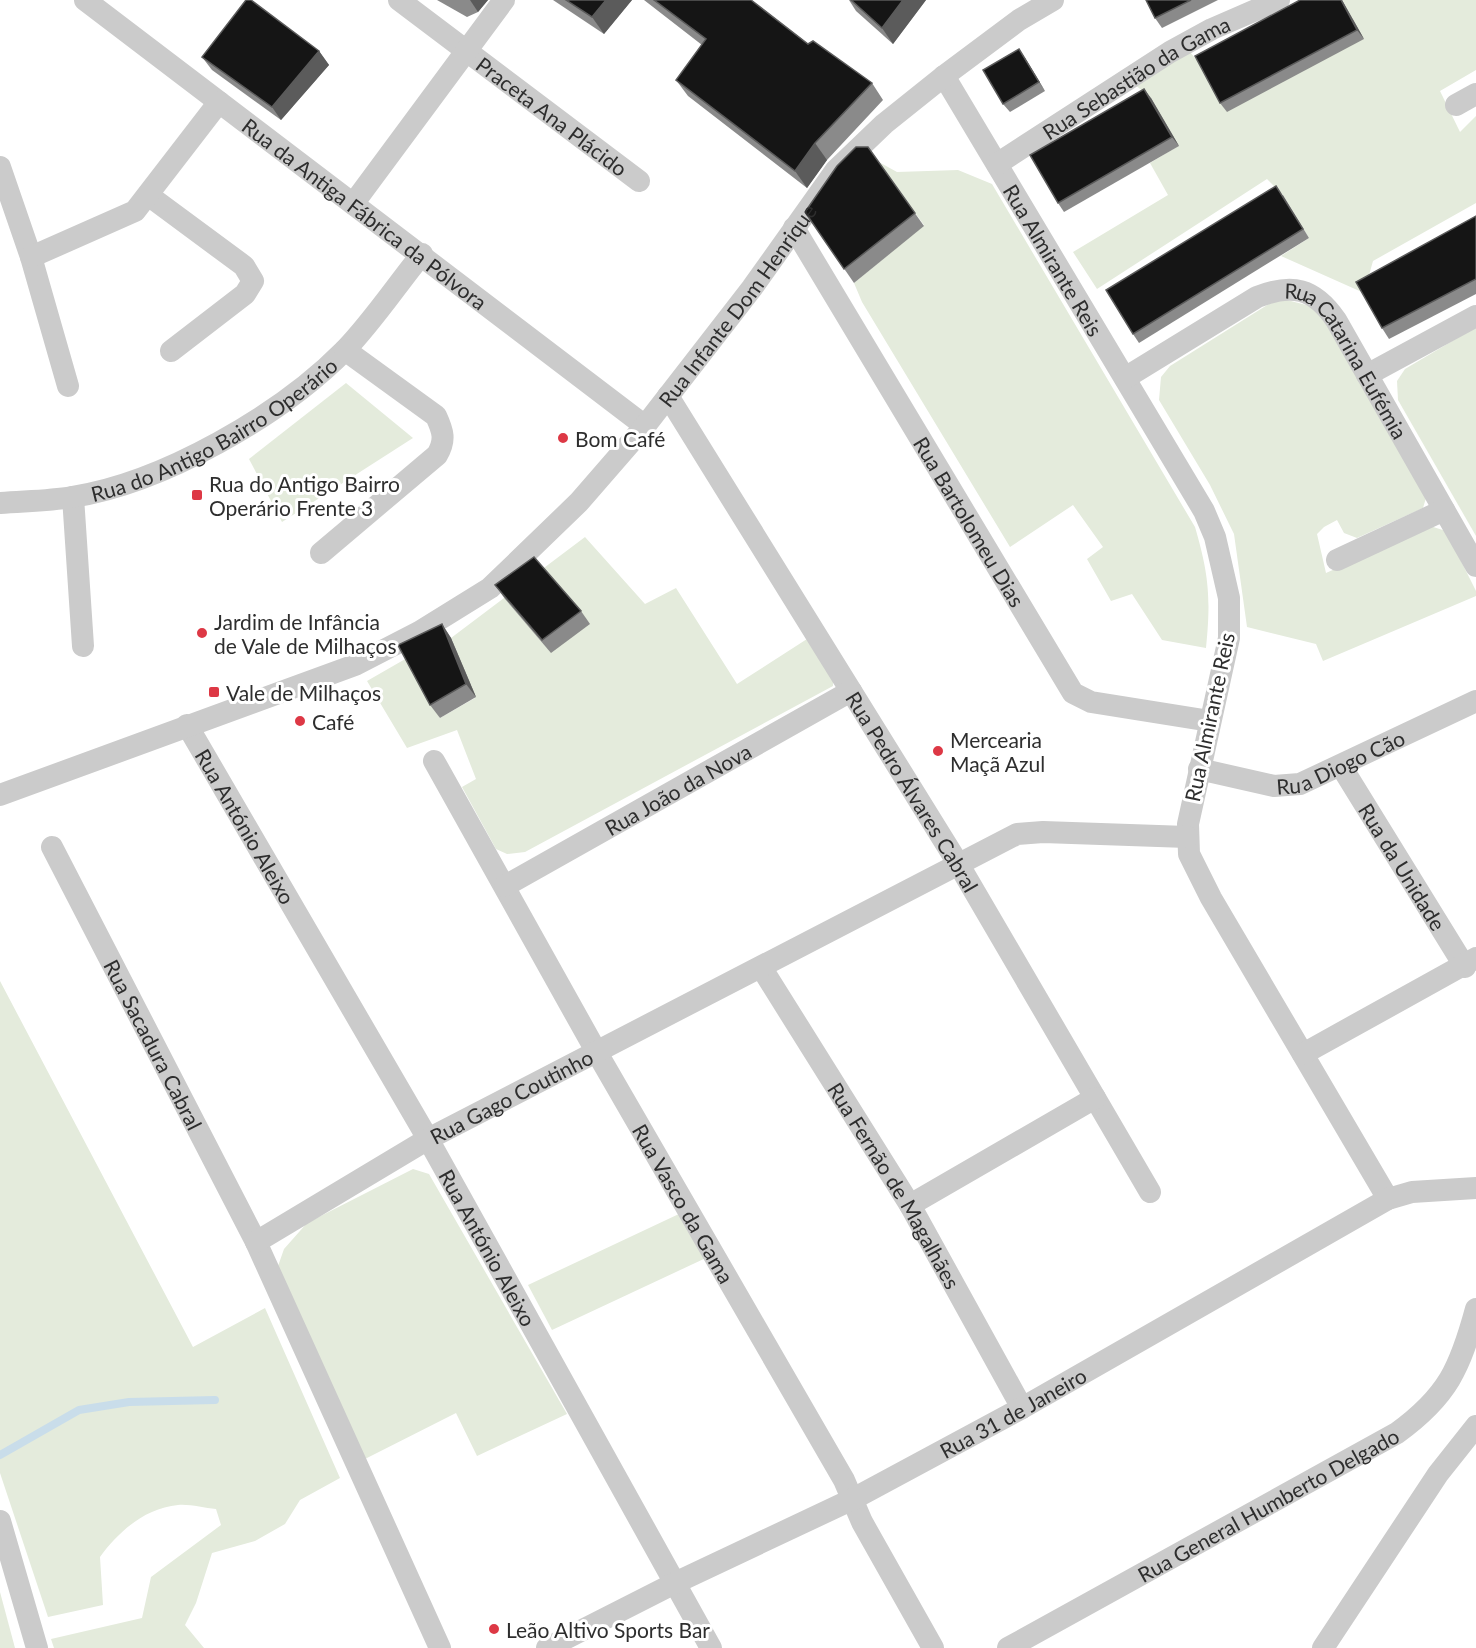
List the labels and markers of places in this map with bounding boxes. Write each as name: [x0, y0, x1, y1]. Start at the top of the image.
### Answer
place label: Bom Café: [575, 426, 665, 451]
marker: Bom Café: [556, 431, 570, 445]
place label: Rua do Antigo Bairro Operário Frente 3: [209, 471, 400, 520]
marker: Rua do Antigo Bairro Operário Frente 3: [190, 488, 204, 502]
place label: Jardim de Infância de Vale de Milhaços: [214, 609, 397, 658]
marker: Jardim de Infância de Vale de Milhaços: [195, 626, 209, 640]
place label: Vale de Milhaços: [226, 680, 381, 705]
marker: Vale de Milhaços: [207, 685, 221, 699]
place label: Café: [312, 709, 354, 734]
marker: Café: [293, 714, 307, 728]
place label: Mercearia Maçã Azul: [950, 727, 1045, 776]
marker: Mercearia Maçã Azul: [931, 744, 945, 758]
place label: Leão Altivo Sports Bar: [506, 1617, 710, 1642]
marker: Leão Altivo Sports Bar: [487, 1622, 501, 1636]

